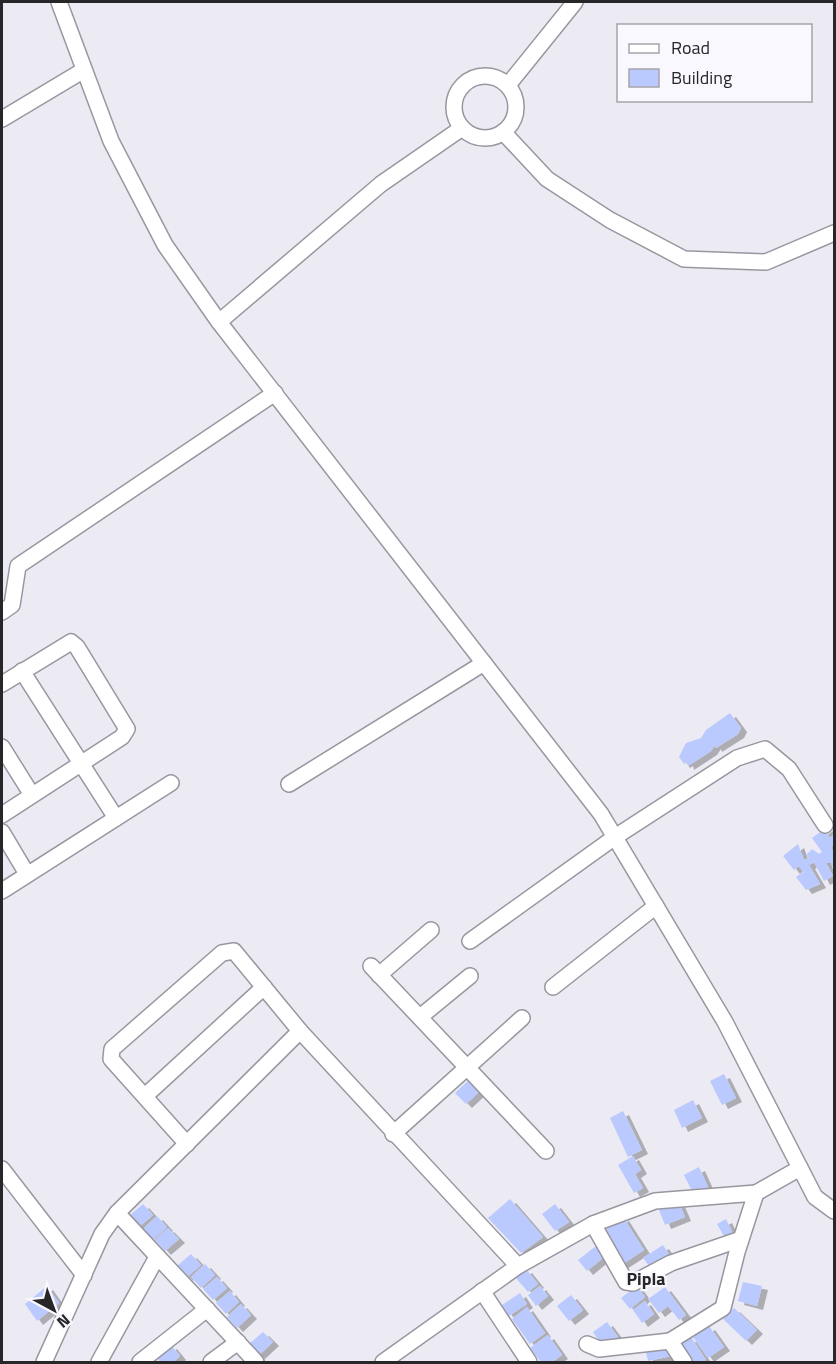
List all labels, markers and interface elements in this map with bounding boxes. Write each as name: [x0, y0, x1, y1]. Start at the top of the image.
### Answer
legend: [617, 24, 812, 102]
text: Road: [671, 34, 710, 61]
text: Building: [671, 64, 732, 91]
district label: Pipla: [626, 1265, 666, 1292]
north arrow: [24, 1280, 84, 1340]
text: N: [52, 1309, 76, 1334]

